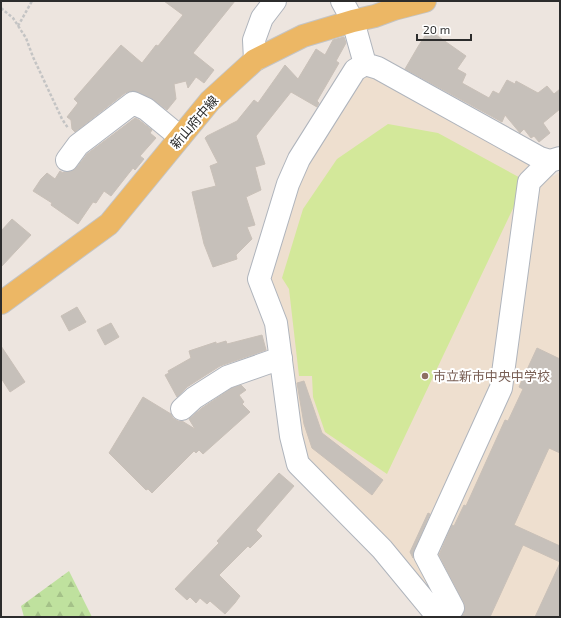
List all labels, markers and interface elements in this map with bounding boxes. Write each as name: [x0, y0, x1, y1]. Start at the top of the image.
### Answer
scale bar: [417, 16, 471, 42]
text: 20 m: [423, 22, 450, 36]
street label: 新山府中線: [167, 92, 221, 152]
place label: 市立新市中央中学校: [433, 368, 550, 384]
marker: 市立新市中央中学校: [420, 371, 430, 381]

